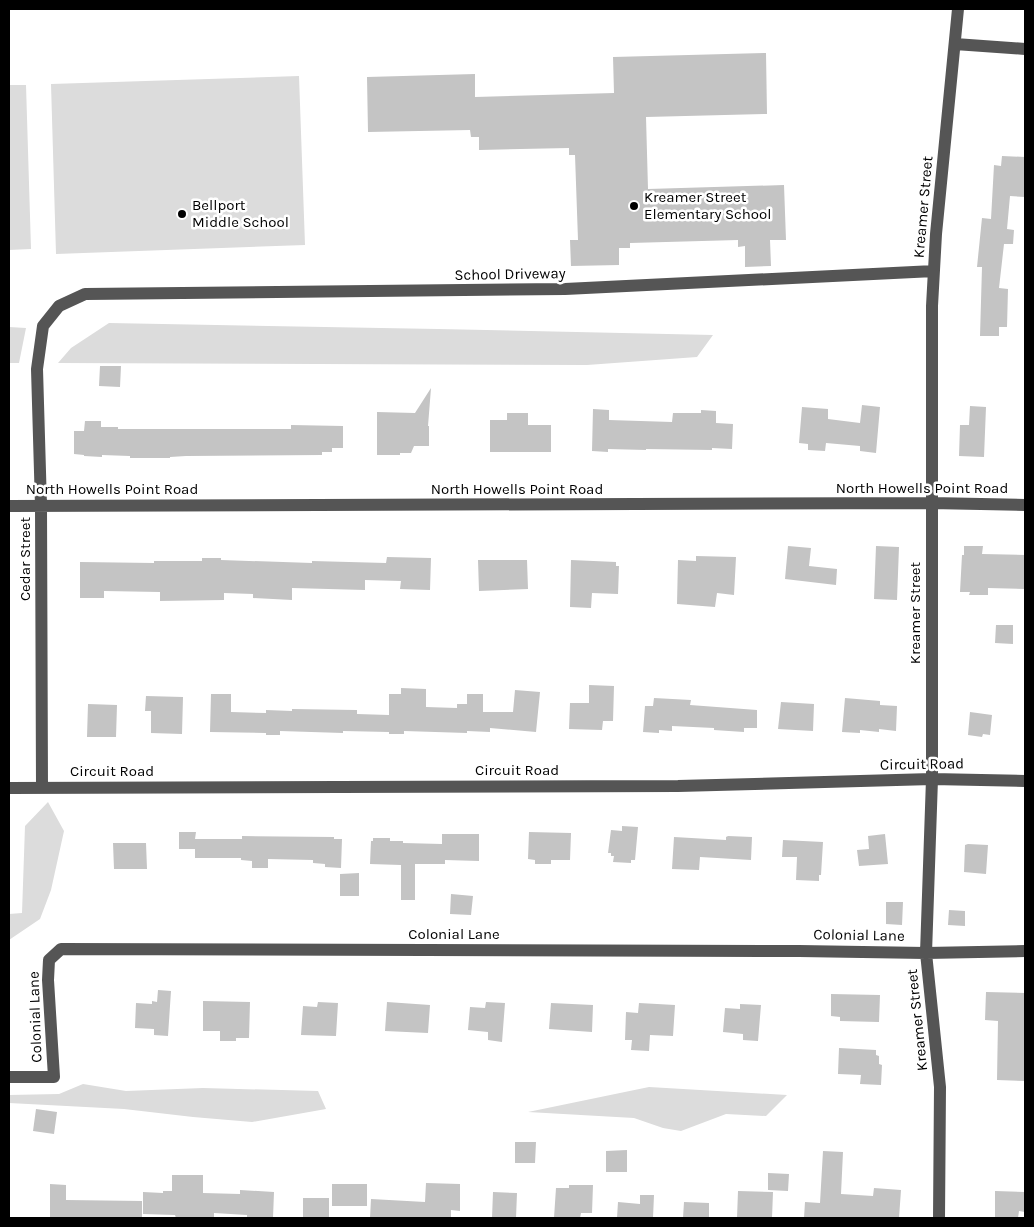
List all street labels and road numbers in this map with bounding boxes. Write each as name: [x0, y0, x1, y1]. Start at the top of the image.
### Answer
street label: Kreamer Street: [910, 155, 936, 259]
street label: School Driveway: [454, 264, 566, 284]
street label: North Howells Point Road: [836, 479, 1008, 497]
street label: North Howells Point Road: [26, 480, 198, 498]
street label: North Howells Point Road: [431, 480, 603, 498]
street label: Cedar Street: [16, 517, 34, 601]
street label: Kreamer Street: [906, 561, 924, 664]
street label: Circuit Road: [880, 754, 964, 774]
street label: Circuit Road: [475, 761, 559, 779]
street label: Circuit Road: [70, 762, 154, 780]
street label: Colonial Lane: [408, 925, 500, 943]
street label: Colonial Lane: [813, 925, 905, 945]
street label: Kreamer Street: [903, 968, 931, 1072]
street label: Colonial Lane: [24, 971, 46, 1063]

